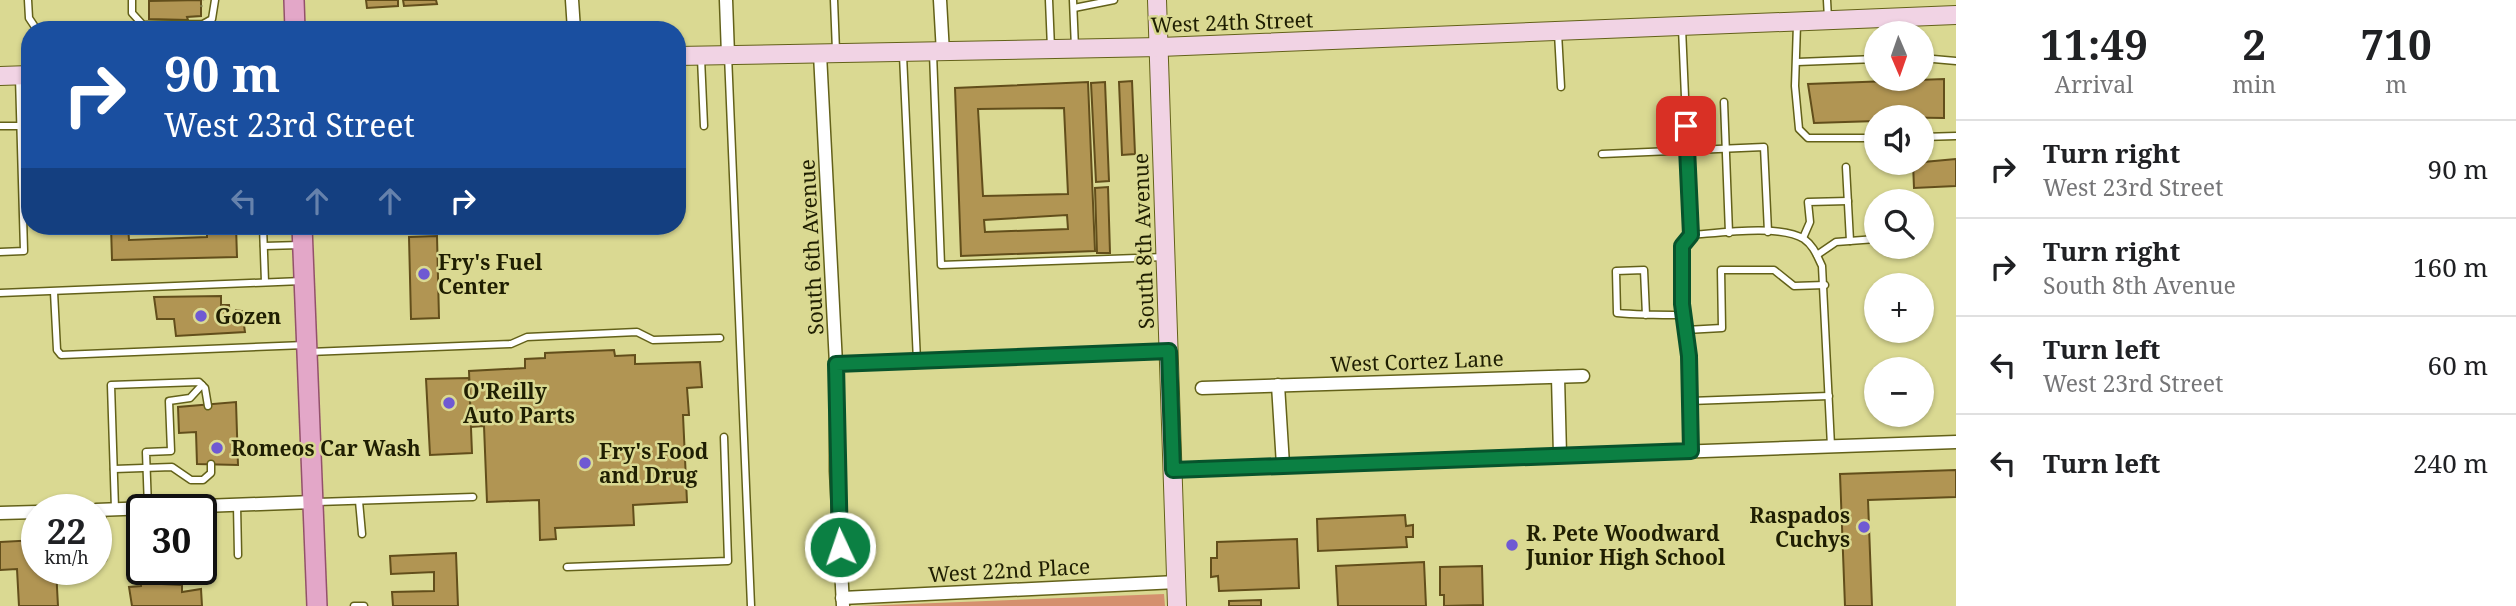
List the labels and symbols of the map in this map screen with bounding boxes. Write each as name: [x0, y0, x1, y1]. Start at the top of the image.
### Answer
street label: West 24th Street: [1150, 5, 1314, 39]
north arrow: [1864, 21, 1934, 91]
pin: [1656, 96, 1716, 156]
street label: South 8th Avenue: [1126, 153, 1160, 329]
street label: South 6th Avenue: [792, 158, 830, 336]
place label: Fry's Fuel Center: [438, 248, 543, 300]
marker: Fry's Fuel Center: [416, 266, 432, 282]
place label: Gozen: [215, 302, 281, 330]
marker: Gozen: [193, 308, 209, 324]
street label: West Cortez Lane: [1330, 344, 1504, 378]
place label: O'Reilly Auto Parts: [463, 377, 575, 429]
marker: O'Reilly Auto Parts: [441, 395, 457, 411]
place label: Romeos Car Wash: [231, 434, 421, 462]
place label: Fry's Food and Drug: [599, 437, 709, 489]
marker: Romeos Car Wash: [209, 440, 225, 456]
marker: Fry's Food and Drug: [577, 455, 593, 471]
speed limit sign: 30: [126, 494, 217, 585]
place label: Raspados Cuchys: [1750, 501, 1850, 553]
position arrow: [803, 510, 877, 584]
place label: R. Pete Woodward Junior High School: [1525, 519, 1726, 571]
marker: Raspados Cuchys: [1856, 519, 1872, 535]
marker: R. Pete Woodward Junior High School: [1504, 537, 1520, 553]
street label: West 22nd Place: [927, 552, 1091, 588]

